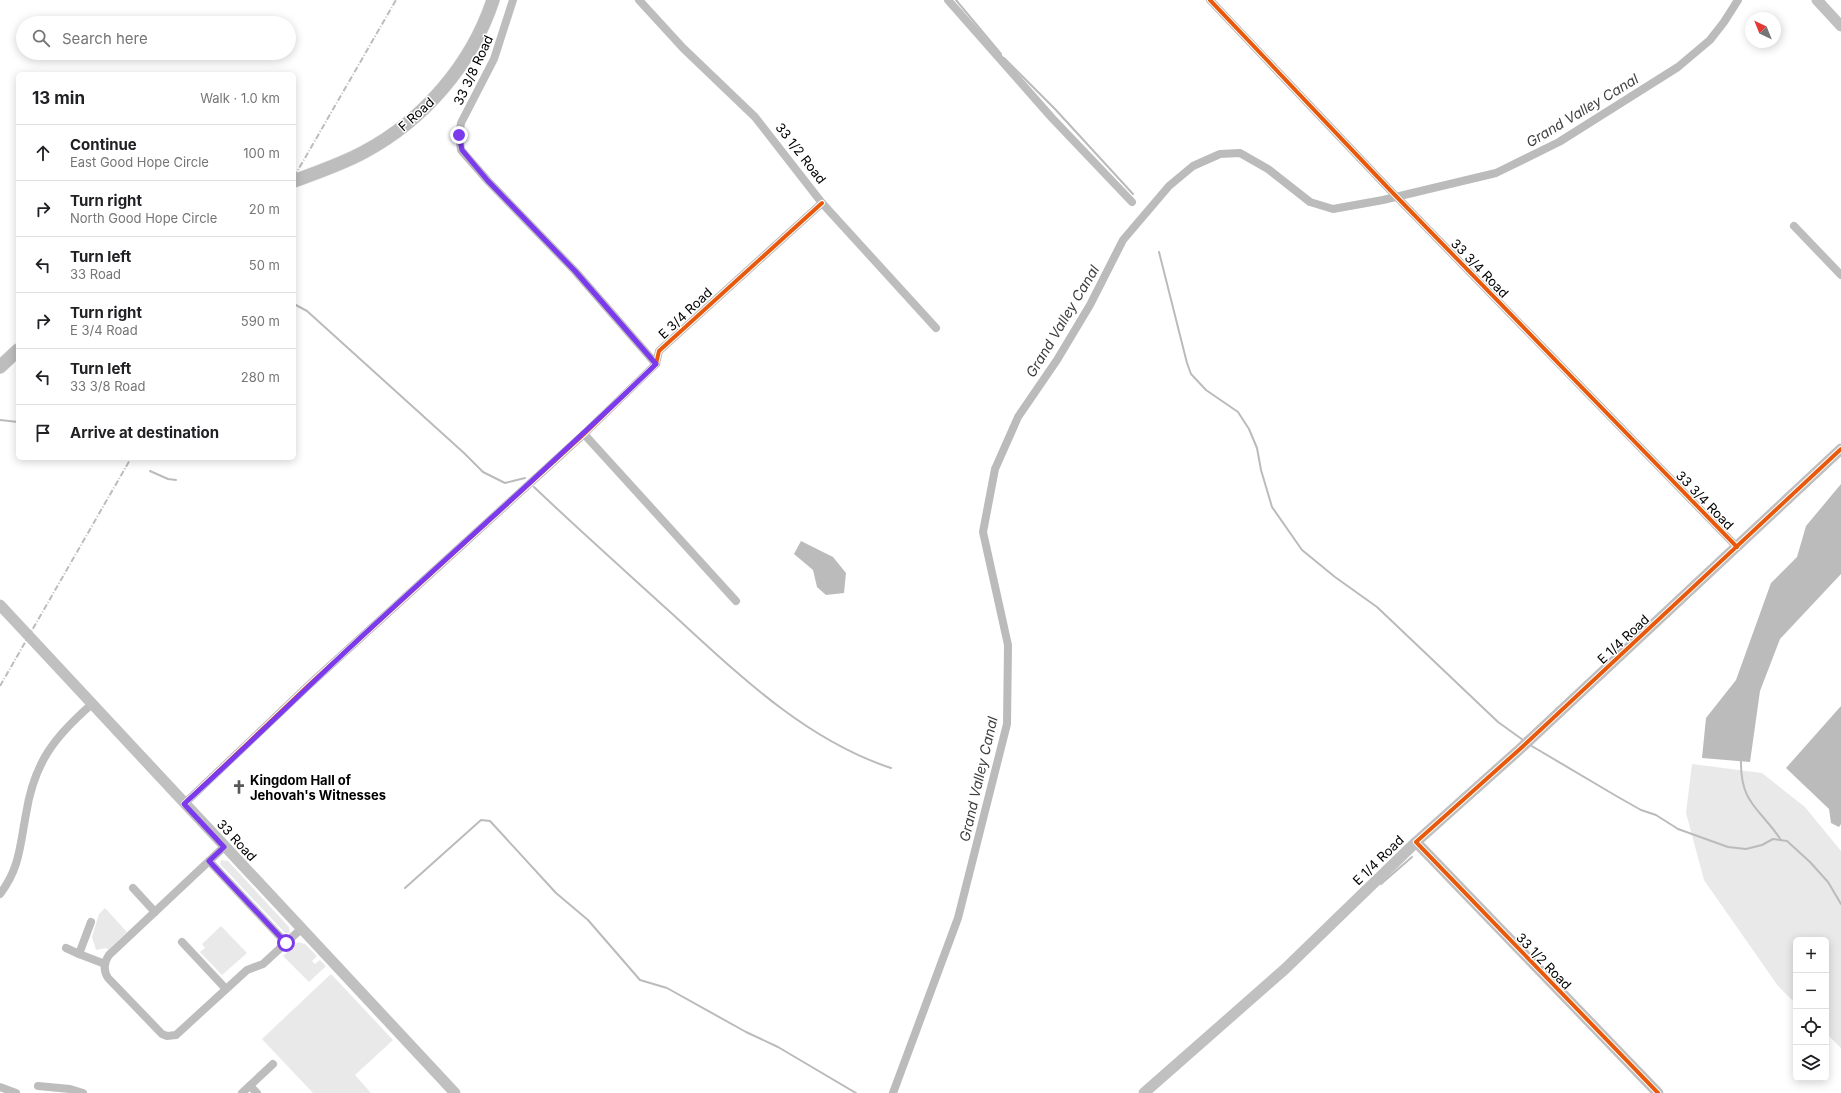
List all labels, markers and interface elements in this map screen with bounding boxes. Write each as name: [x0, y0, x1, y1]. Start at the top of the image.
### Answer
north arrow: [1745, 12, 1781, 48]
search box: [16, 16, 296, 60]
icon: search: [30, 27, 52, 49]
text: Search here: [62, 29, 148, 48]
street label: 33 3/8 Road: [450, 32, 496, 108]
water label: Grand Valley Canal: [1523, 69, 1642, 150]
text: 13 min: [32, 88, 85, 108]
text: Walk · 1.0 km: [200, 90, 280, 106]
street label: F Road: [395, 94, 437, 134]
street label: 33 1/2 Road: [772, 119, 830, 187]
route end: [450, 126, 468, 144]
text: Continue: [70, 135, 137, 154]
icon: ahead: [32, 142, 54, 164]
text: 100 m: [243, 145, 280, 161]
text: East Good Hope Circle: [70, 154, 209, 170]
text: Turn right: [70, 191, 142, 210]
icon: right: [32, 198, 54, 220]
text: 20 m: [249, 201, 280, 217]
text: North Good Hope Circle: [70, 210, 217, 226]
street label: 33 3/4 Road: [1448, 235, 1512, 301]
text: Turn left: [70, 247, 131, 266]
icon: left: [32, 254, 54, 276]
text: 50 m: [249, 257, 280, 273]
water label: Grand Valley Canal: [1022, 261, 1103, 380]
text: 33 Road: [70, 266, 121, 282]
street label: E 3/4 Road: [655, 284, 715, 342]
text: Turn right: [70, 303, 142, 322]
icon: right: [32, 310, 54, 332]
text: 590 m: [241, 313, 280, 329]
text: E 3/4 Road: [70, 322, 138, 338]
text: Turn left: [70, 359, 131, 378]
icon: left: [32, 366, 54, 388]
text: 280 m: [241, 369, 280, 385]
text: 33 3/8 Road: [70, 378, 146, 394]
icon: arrive: [32, 422, 54, 444]
text: Arrive at destination: [70, 423, 219, 442]
street label: 33 3/4 Road: [1673, 467, 1737, 533]
street label: E 1/4 Road: [1594, 611, 1652, 667]
water label: Grand Valley Canal: [955, 714, 1001, 843]
place label: Kingdom Hall of Jehovah's Witnesses: [250, 772, 386, 803]
church icon: Kingdom Hall of Jehovah's Witnesses: [231, 779, 247, 795]
street label: 33 Road: [214, 816, 260, 864]
street label: E 1/4 Road: [1349, 832, 1407, 888]
street label: 33 1/2 Road: [1513, 929, 1575, 993]
route start: [277, 934, 295, 952]
map controls: [1793, 937, 1829, 1081]
button: +: [1793, 937, 1829, 973]
button: −: [1793, 973, 1829, 1009]
button: locate: [1793, 1009, 1829, 1045]
button: layers: [1793, 1045, 1829, 1081]

